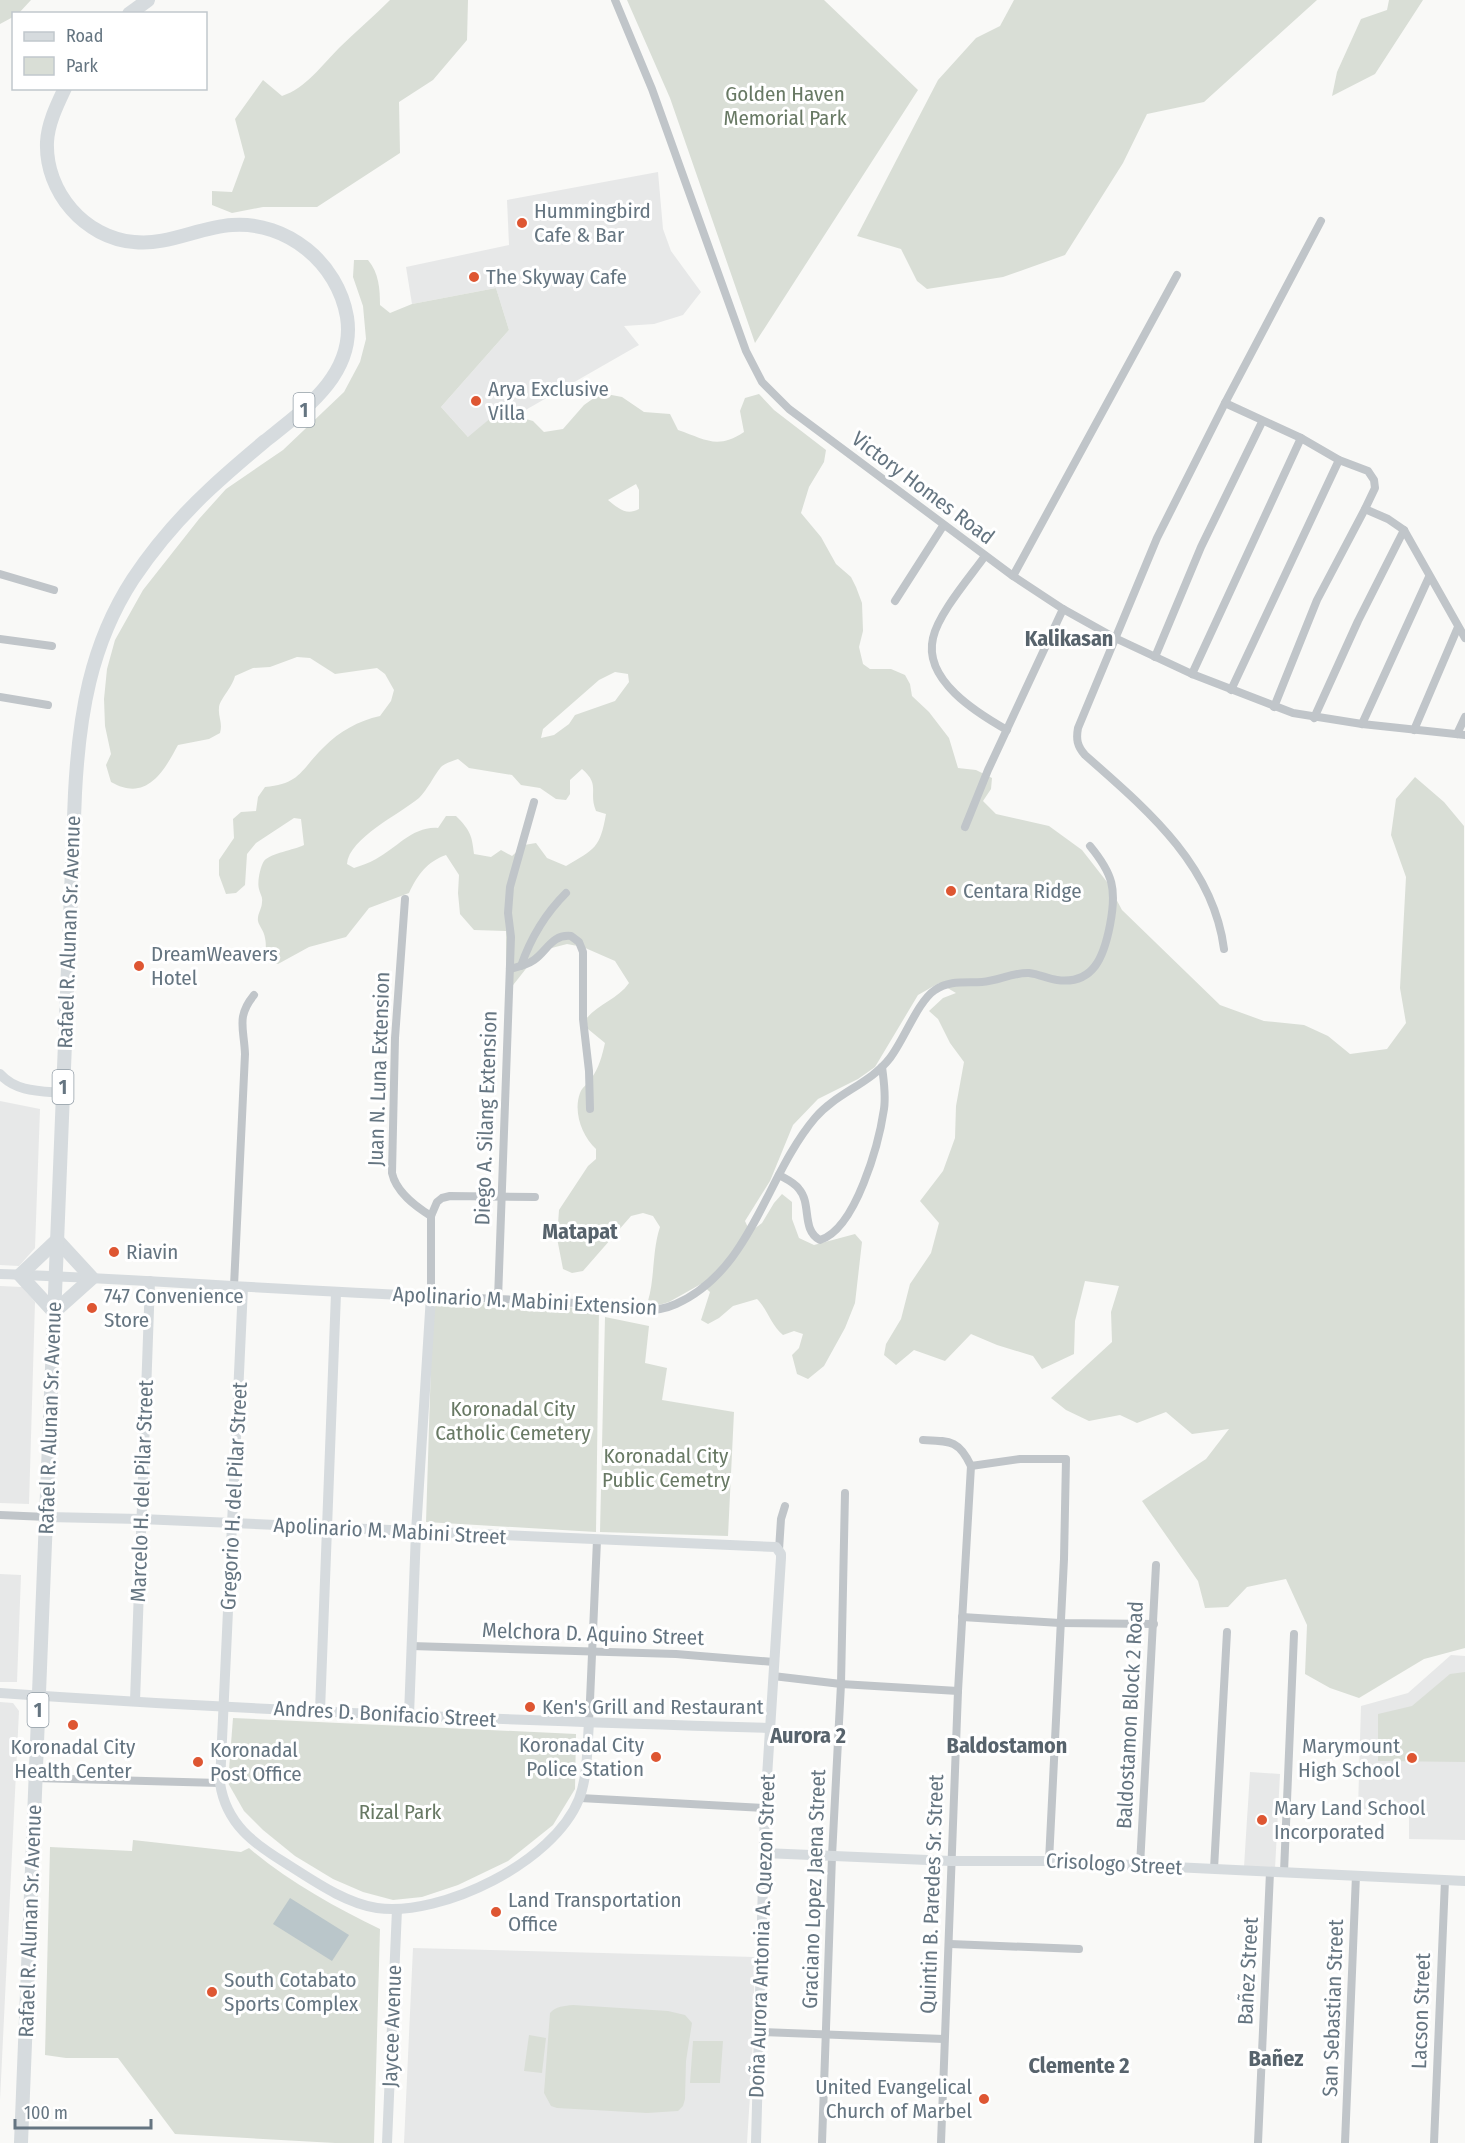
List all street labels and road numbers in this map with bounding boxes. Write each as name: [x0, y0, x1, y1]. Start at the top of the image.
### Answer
road number: 1: [294, 393, 314, 427]
street label: Victory Homes Road: [847, 426, 999, 550]
street label: Rafael R. Alunan Sr. Avenue: [52, 815, 86, 1049]
street label: Juan N. Luna Extension: [363, 971, 395, 1167]
street label: Diego A. Silang Extension: [469, 1010, 503, 1226]
road number: 1: [52, 1070, 74, 1104]
street label: Apolinario M. Mabini Extension: [392, 1281, 658, 1321]
street label: Rafael R. Alunan Sr. Avenue: [33, 1301, 67, 1535]
street label: Marcelo H. del Pilar Street: [125, 1379, 159, 1603]
street label: Gregorio H. del Pilar Street: [215, 1381, 253, 1611]
street label: Apolinario M. Mabini Street: [273, 1512, 507, 1550]
street label: Baldostamon Block 2 Road: [1111, 1601, 1149, 1829]
street label: Melchora D. Aquino Street: [482, 1617, 705, 1651]
road number: 1: [28, 1693, 48, 1727]
street label: Andres D. Bonifacio Street: [273, 1695, 497, 1733]
street label: Graciano Lopez Jaena Street: [797, 1769, 831, 2009]
street label: Doña Aurora Antonia A. Quezon Street: [743, 1773, 781, 2099]
street label: Quintin B. Paredes Sr. Street: [915, 1774, 949, 2014]
street label: Rafael R. Alunan Sr. Avenue: [13, 1804, 47, 2038]
street label: Crisologo Street: [1045, 1847, 1183, 1881]
street label: Bañez Street: [1232, 1916, 1264, 2026]
street label: San Sebastian Street: [1317, 1919, 1349, 2097]
street label: Lacson Street: [1406, 1952, 1436, 2069]
street label: Jaycee Avenue: [377, 1964, 407, 2088]

